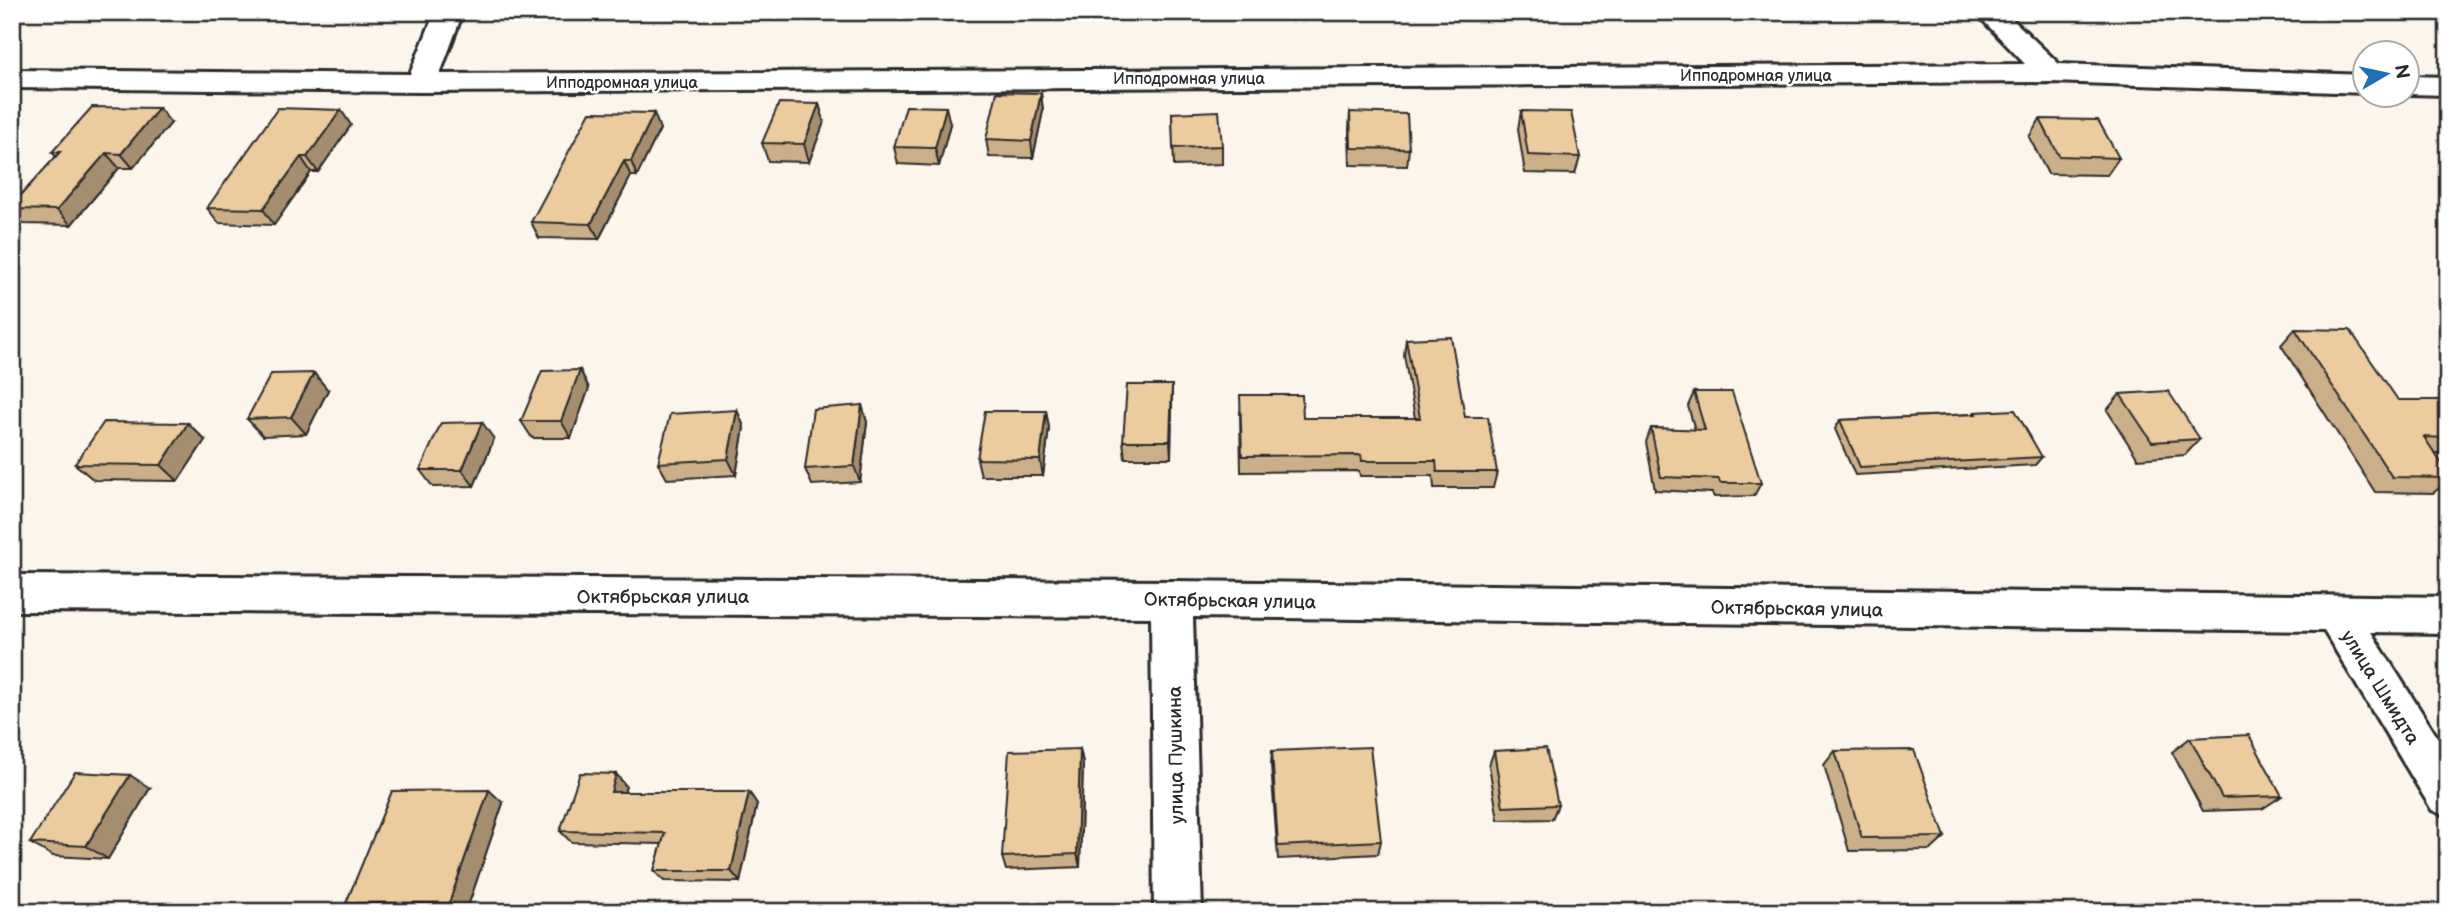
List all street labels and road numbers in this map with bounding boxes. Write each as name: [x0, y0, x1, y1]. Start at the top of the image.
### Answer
street label: Ипподромная улица: [1680, 67, 1832, 86]
street label: Ипподромная улица: [1113, 70, 1265, 89]
street label: Ипподромная улица: [546, 74, 698, 93]
street label: Октябрьская улица: [577, 586, 749, 609]
street label: Октябрьская улица: [1144, 588, 1316, 615]
street label: Октябрьская улица: [1711, 596, 1883, 623]
street label: улица Шмидта: [2335, 626, 2424, 749]
street label: улица Пушкина: [1164, 686, 1189, 824]

